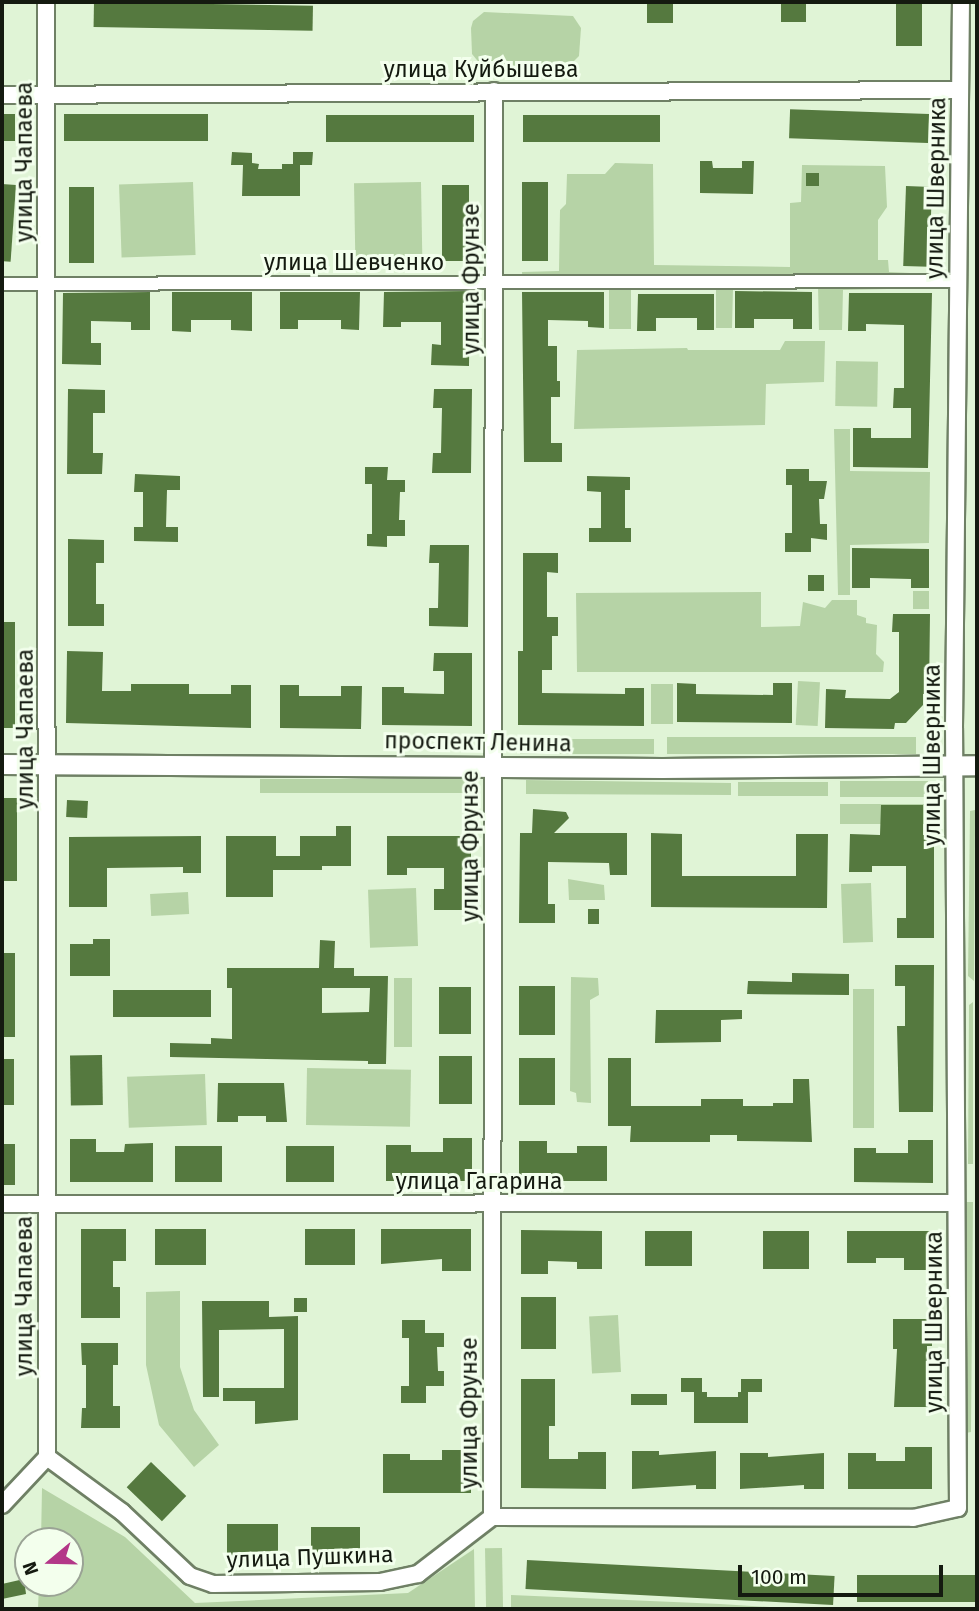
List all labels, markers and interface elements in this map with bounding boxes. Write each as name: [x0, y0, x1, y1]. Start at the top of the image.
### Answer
street label: улица Куйбышева: [384, 55, 578, 83]
street label: улица Чапаева: [10, 82, 38, 242]
street label: улица Шверника: [921, 97, 951, 279]
street label: улица Фрунзе: [457, 203, 485, 355]
street label: улица Шевченко: [264, 248, 444, 276]
street label: улица Чапаева: [11, 649, 39, 809]
street label: улица Шверника: [918, 664, 946, 846]
street label: проспект Ленина: [384, 727, 572, 757]
street label: улица Фрунзе: [456, 770, 484, 922]
street label: улица Гагарина: [395, 1167, 563, 1195]
street label: улица Чапаева: [10, 1216, 38, 1376]
street label: улица Шверника: [920, 1231, 948, 1413]
street label: улица Фрунзе: [455, 1337, 483, 1489]
north arrow: [14, 1527, 84, 1597]
street label: улица Пушкина: [226, 1540, 394, 1574]
scale bar: [741, 1552, 946, 1596]
text: N: [18, 1559, 43, 1578]
text: 100 m: [751, 1564, 807, 1590]

